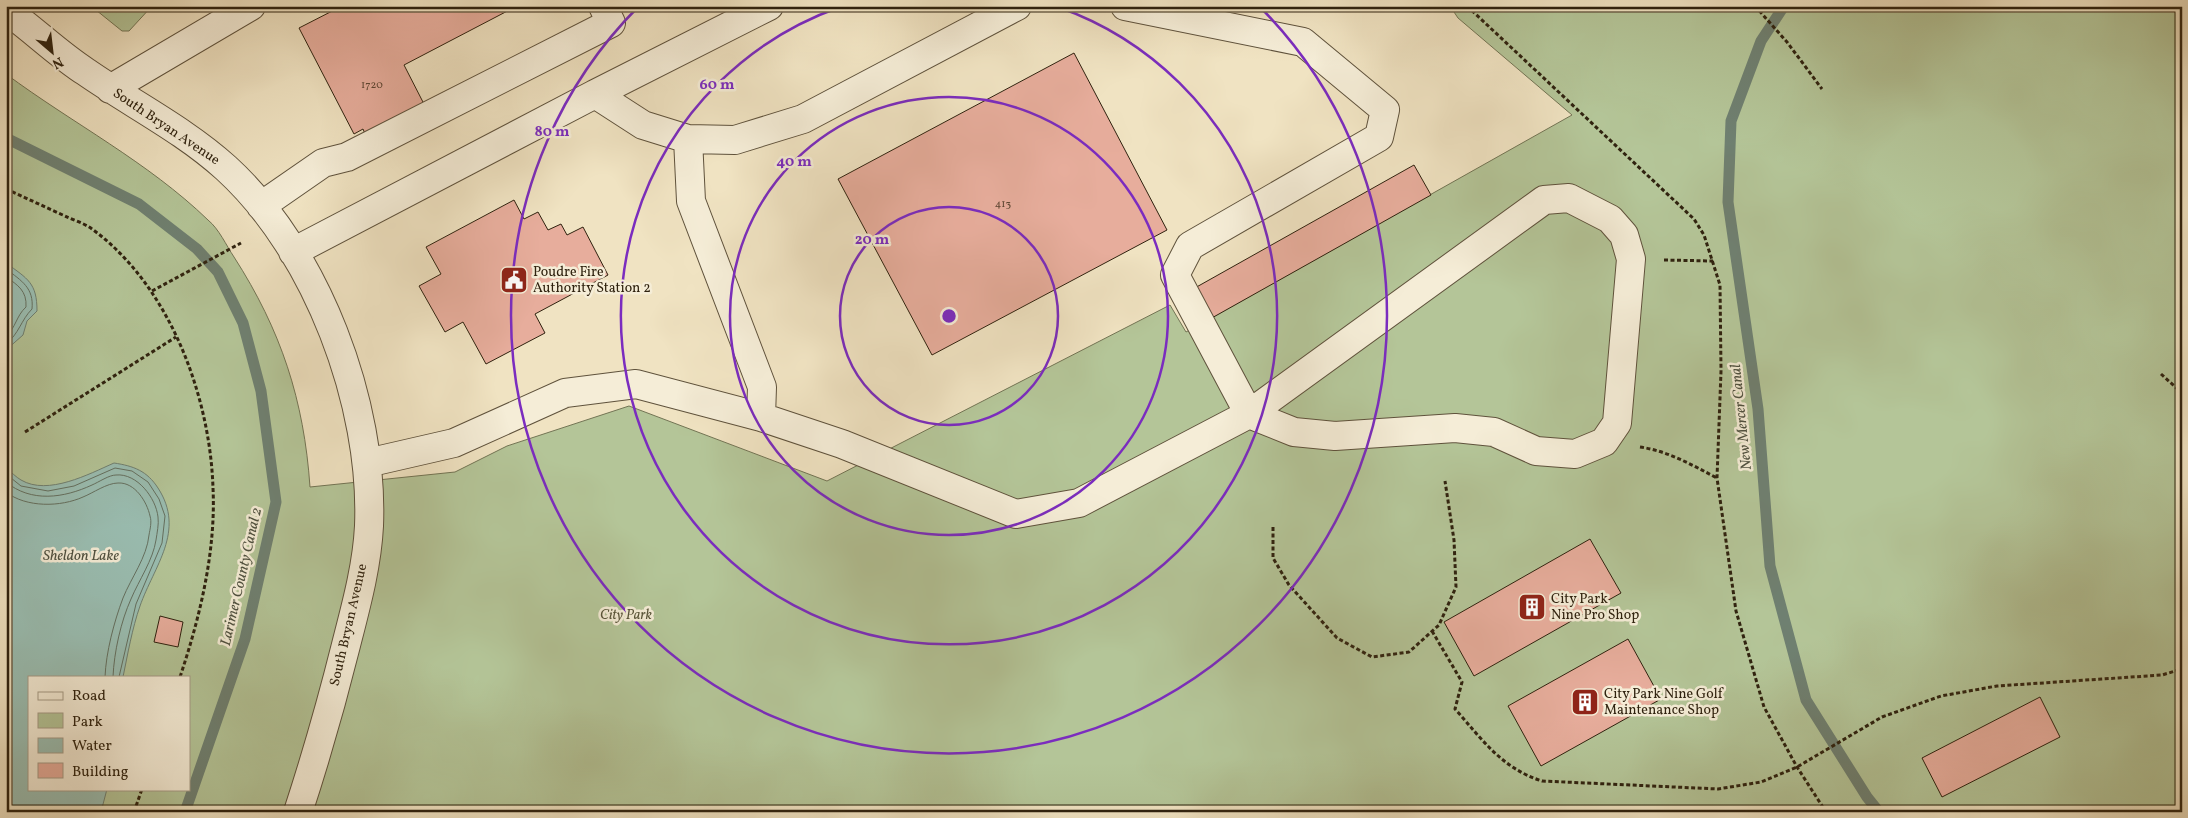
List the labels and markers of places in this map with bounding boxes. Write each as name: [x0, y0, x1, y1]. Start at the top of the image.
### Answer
place label: Poudre Fire Authority Station 2: [533, 263, 651, 298]
public building icon: Poudre Fire Authority Station 2: [499, 265, 529, 295]
centre of rings: [940, 307, 958, 325]
place label: City Park Nine Pro Shop: [1551, 590, 1639, 625]
building icon: City Park Nine Pro Shop: [1517, 592, 1547, 622]
place label: City Park Nine Golf Maintenance Shop: [1604, 685, 1724, 720]
building icon: City Park Nine Golf Maintenance Shop: [1570, 687, 1600, 717]

